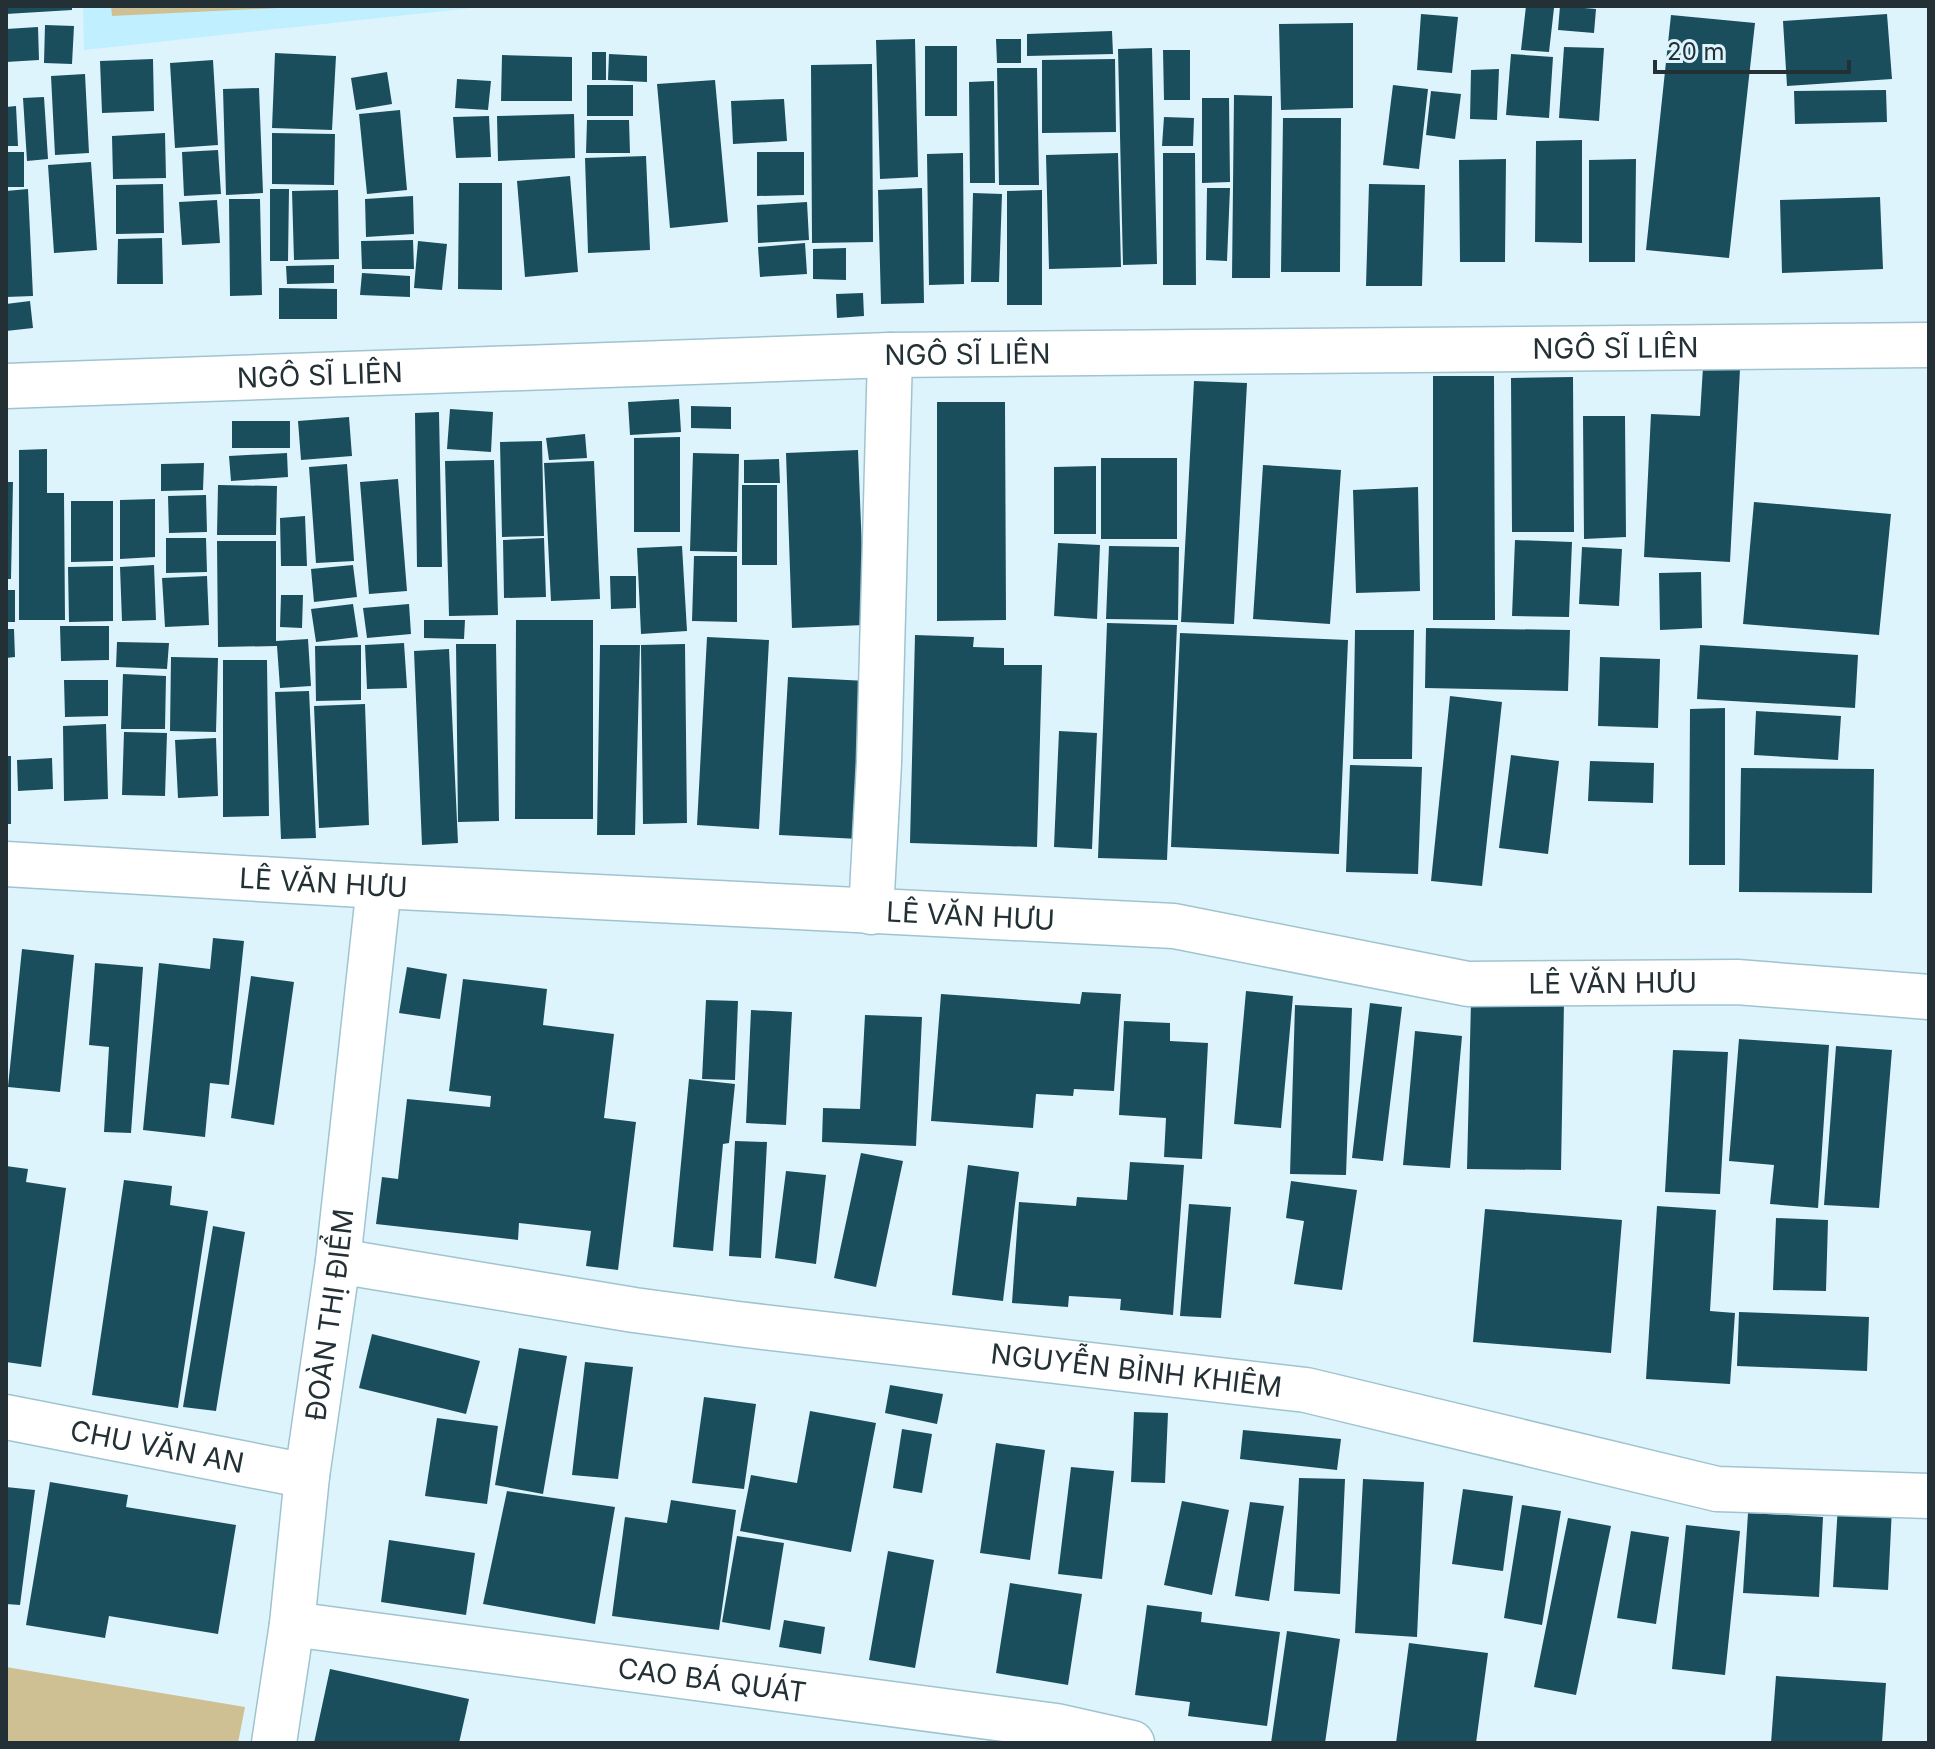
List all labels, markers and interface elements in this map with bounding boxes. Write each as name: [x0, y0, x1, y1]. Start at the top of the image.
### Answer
scale bar: [1655, 24, 1849, 74]
text: 20 m: [1667, 37, 1725, 66]
street label: NGÔ SĨ LIÊN: [1532, 330, 1699, 366]
street label: NGÔ SĨ LIÊN: [884, 336, 1051, 372]
street label: NGÔ SĨ LIÊN: [236, 355, 403, 395]
street label: LÊ VĂN HƯU: [238, 861, 409, 904]
street label: LÊ VĂN HƯU: [886, 895, 1056, 937]
street label: LÊ VĂN HƯU: [1528, 965, 1697, 1001]
street label: ĐOÀN THỊ ĐIỂM: [298, 1207, 361, 1423]
street label: NGUYỄN BỈNH KHIÊM: [989, 1337, 1284, 1404]
street label: CHU VĂN AN: [67, 1413, 247, 1480]
street label: CAO BÁ QUÁT: [616, 1651, 809, 1710]

